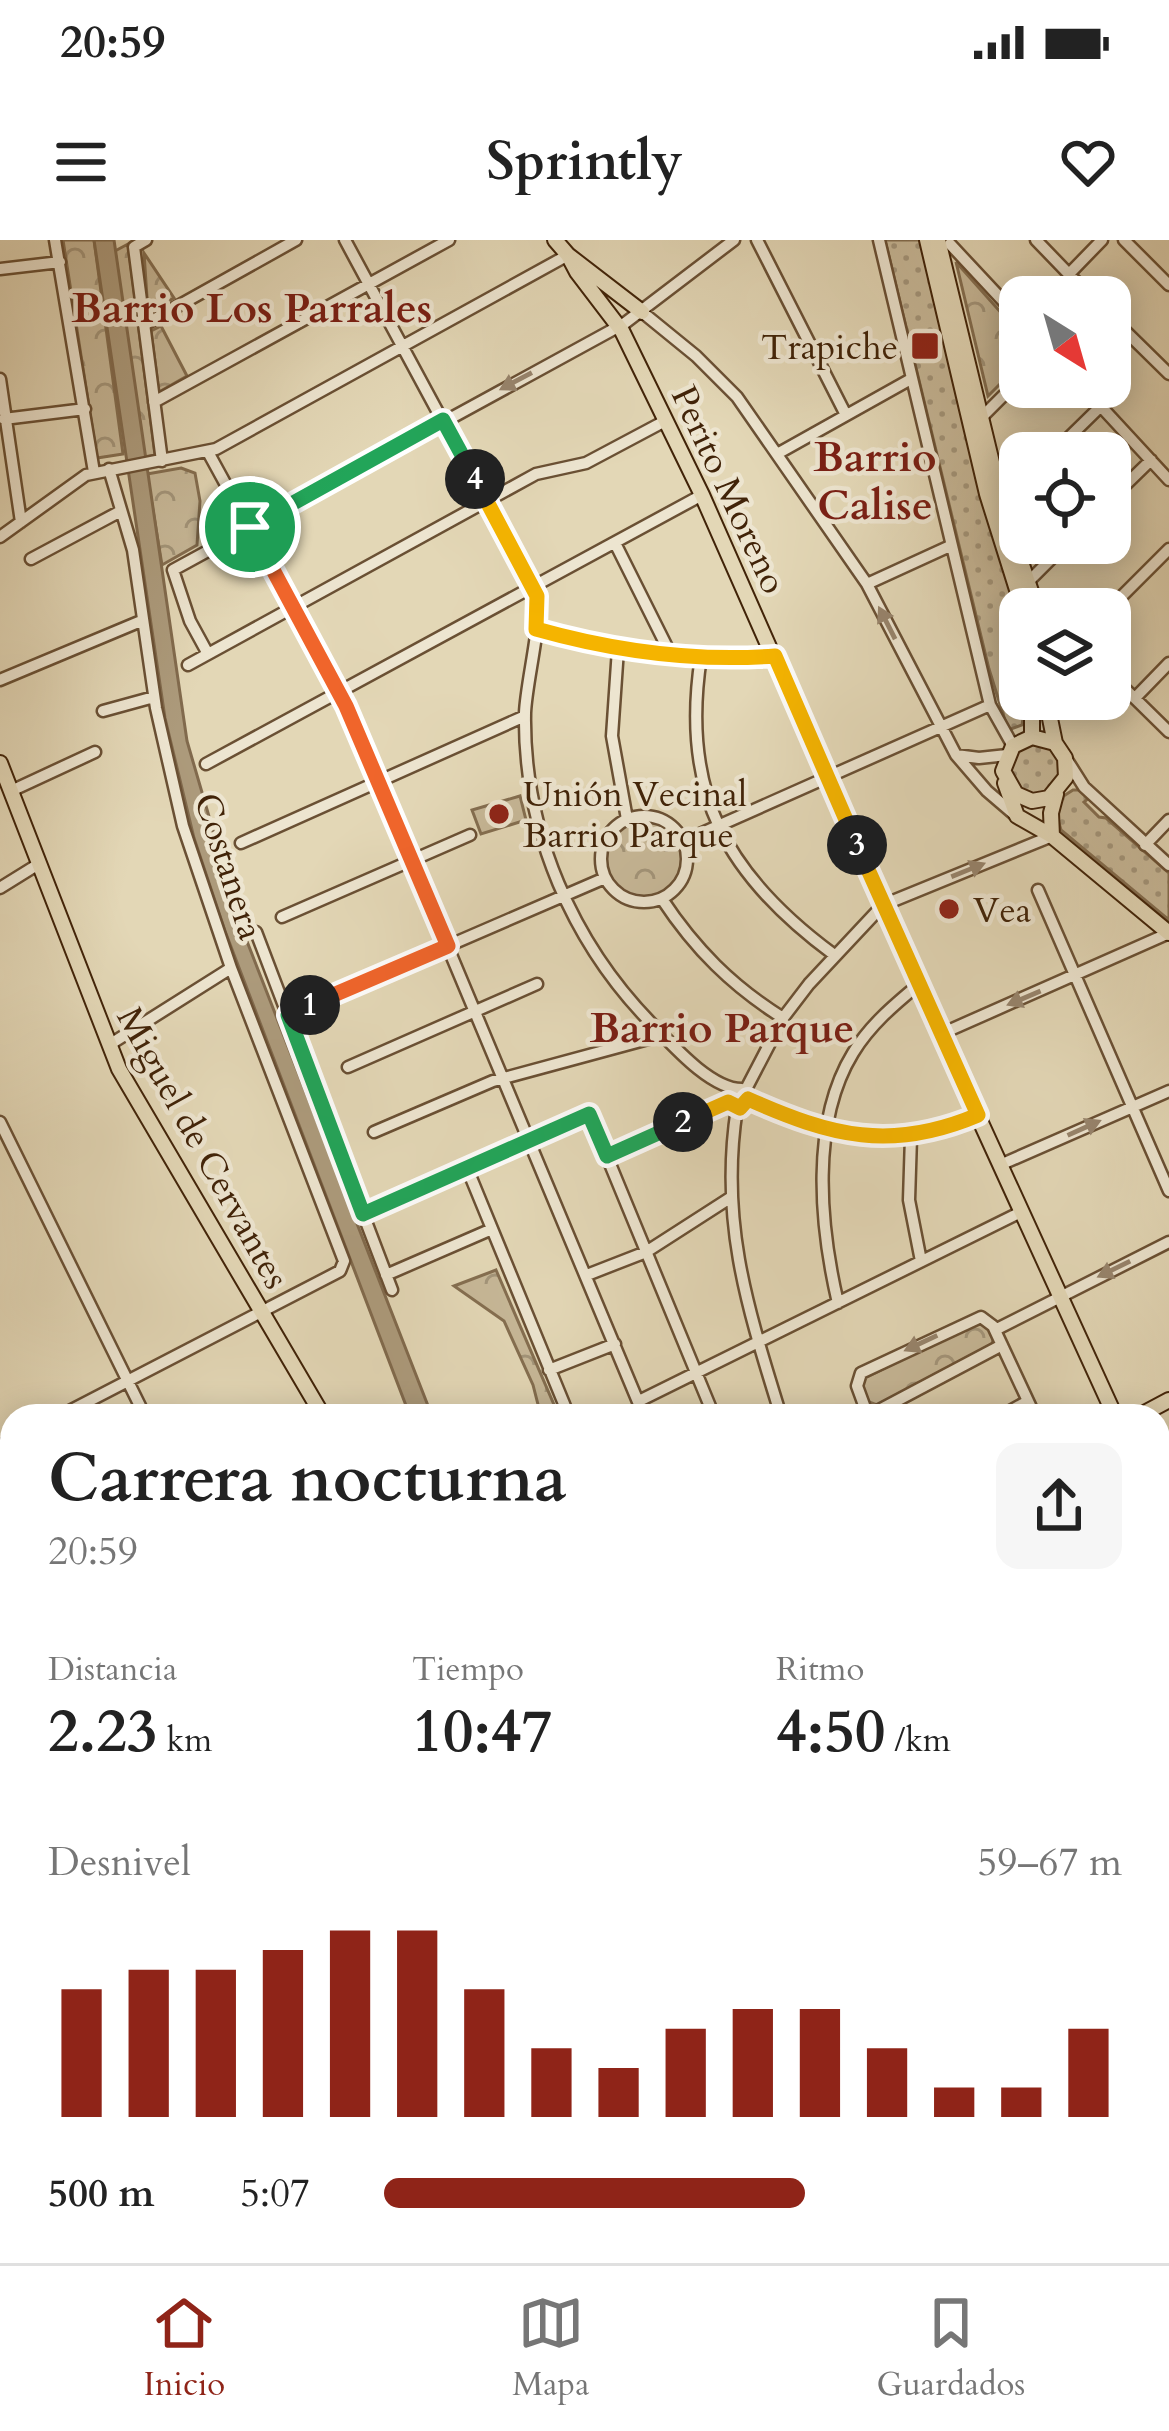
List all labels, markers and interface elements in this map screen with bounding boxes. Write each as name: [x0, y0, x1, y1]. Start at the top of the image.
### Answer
text: 20:59: [60, 12, 165, 73]
text: Sprintly: [486, 126, 683, 199]
icon: menu: [48, 129, 114, 195]
icon: heart: [1055, 129, 1121, 195]
north arrow: [999, 276, 1131, 408]
map controls: [999, 276, 1131, 720]
district label: Barrio Los Parrales: [72, 280, 432, 337]
place label: Trapiche: [761, 323, 898, 372]
marker: Trapiche: [909, 330, 941, 362]
one-way arrow: [499, 370, 534, 391]
street label: Perito Moreno: [659, 378, 798, 602]
district label: Barrio Calise: [814, 429, 936, 534]
button: locate: [999, 432, 1131, 564]
pin: 4: [445, 449, 505, 509]
text: 4: [467, 456, 483, 501]
pin: [199, 476, 301, 578]
icon: arrive: [217, 494, 283, 560]
button: layers: [999, 588, 1131, 720]
one-way arrow: [877, 605, 898, 640]
place label: Unión Vecinal Barrio Parque: [523, 770, 747, 860]
street label: Costanera: [182, 787, 275, 946]
marker: Unión Vecinal Barrio Parque: [486, 801, 512, 827]
pin: 3: [827, 815, 887, 875]
text: 3: [849, 822, 865, 867]
one-way arrow: [950, 860, 986, 879]
place label: Vea: [973, 886, 1032, 935]
marker: Vea: [936, 896, 962, 922]
pin: 1: [280, 975, 340, 1035]
text: 1: [302, 982, 318, 1027]
one-way arrow: [1006, 989, 1042, 1008]
street label: Miguel de Cervantes: [105, 998, 301, 1298]
district label: Barrio Parque: [590, 1000, 854, 1057]
pin: 2: [653, 1092, 713, 1152]
text: 2: [675, 1099, 691, 1144]
one-way arrow: [1067, 1117, 1102, 1137]
one-way arrow: [1096, 1259, 1131, 1279]
one-way arrow: [903, 1333, 938, 1353]
text: Carrera nocturna: [48, 1435, 567, 1524]
button: share: [996, 1443, 1122, 1569]
text: 20:59: [48, 1525, 138, 1578]
text: Distancia: [48, 1647, 177, 1692]
text: Tiempo: [412, 1647, 524, 1692]
text: Ritmo: [776, 1647, 864, 1692]
text: 2.23: [48, 1692, 158, 1773]
text: 10:47: [412, 1692, 552, 1773]
text: 4:50: [776, 1692, 886, 1773]
text: km: [158, 1718, 212, 1763]
text: /km: [886, 1718, 951, 1763]
text: Desnivel: [48, 1836, 191, 1889]
text: 59–67 m: [977, 1836, 1122, 1889]
text: 500 m: [48, 2167, 154, 2220]
text: 5:07: [240, 2167, 310, 2220]
tab: Inicio: [144, 2290, 225, 2407]
tab: Mapa: [512, 2290, 589, 2407]
tab: Guardados: [877, 2290, 1025, 2407]

